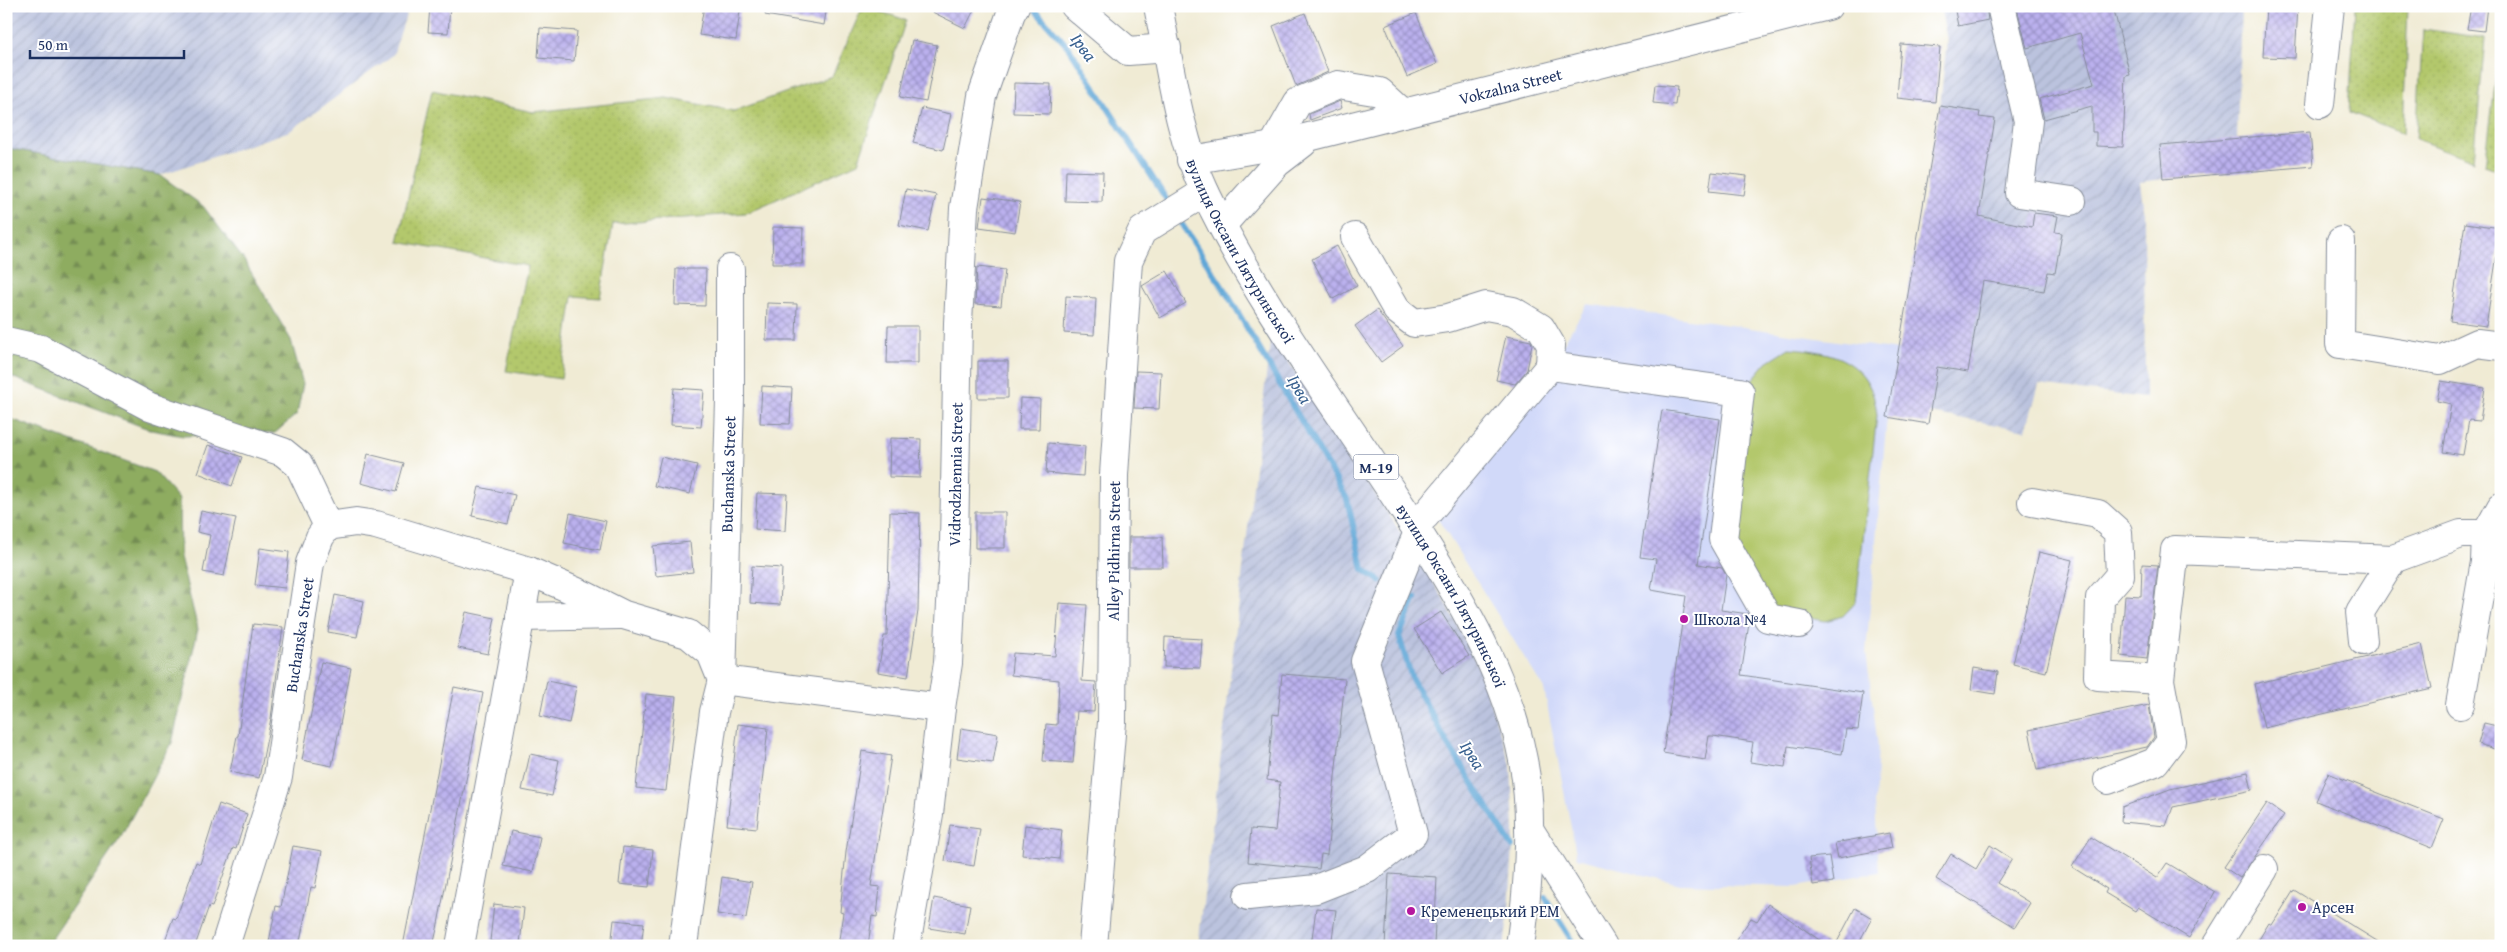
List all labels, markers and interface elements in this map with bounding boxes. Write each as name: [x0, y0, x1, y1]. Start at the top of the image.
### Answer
water label: Ірва: [1064, 27, 1104, 68]
scale bar: [30, 28, 184, 60]
text: 50 m: [38, 34, 69, 55]
street label: Vokzalna Street: [1456, 62, 1565, 111]
street label: вулиця Оксани Лятуринської: [1181, 155, 1301, 348]
water label: Ірва: [1281, 369, 1320, 409]
street label: Vidrodzhennia Street: [942, 402, 969, 547]
street label: Buchanska Street: [714, 415, 742, 533]
road number: М-19: [1354, 454, 1398, 480]
street label: Alley Pidhirna Street: [1101, 480, 1126, 621]
street label: вулиця Оксани Лятуринської: [1391, 499, 1513, 691]
street label: Buchanska Street: [279, 575, 320, 694]
place label: Школа №4: [1694, 607, 1767, 631]
marker: Школа №4: [1678, 613, 1690, 625]
water label: Ірва: [1454, 735, 1493, 775]
place label: Арсен: [2312, 895, 2354, 919]
place label: Кременецький РЕМ: [1421, 899, 1560, 923]
marker: Арсен: [2296, 901, 2308, 913]
marker: Кременецький РЕМ: [1405, 905, 1417, 917]

